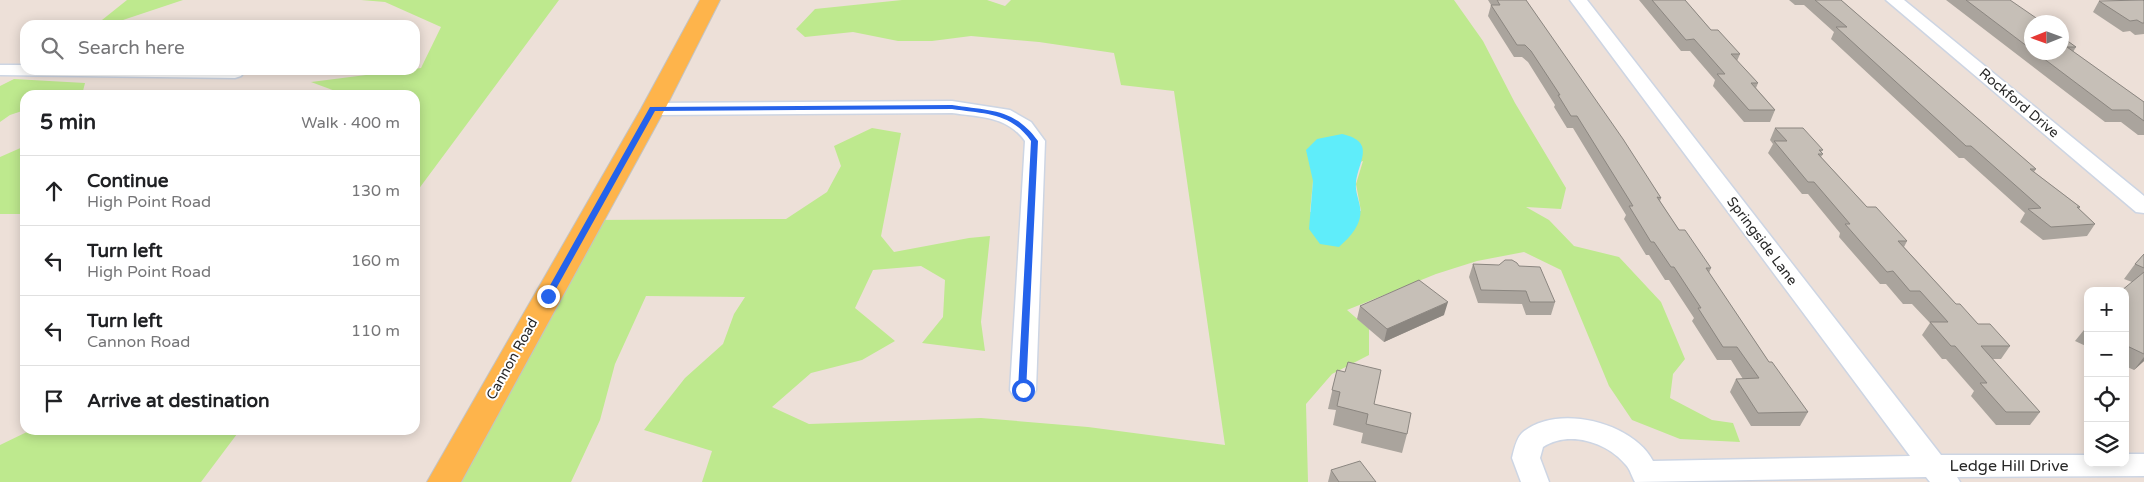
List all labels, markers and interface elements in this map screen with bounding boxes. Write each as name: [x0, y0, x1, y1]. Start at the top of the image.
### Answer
north arrow: [2024, 15, 2069, 60]
search box: [20, 20, 420, 75]
icon: search: [38, 34, 66, 62]
text: Search here: [78, 37, 185, 59]
street label: Rockford Drive: [1976, 65, 2062, 141]
text: 5 min: [40, 110, 96, 135]
text: Walk · 400 m: [301, 113, 400, 133]
text: Continue: [87, 170, 169, 192]
icon: ahead: [40, 177, 68, 205]
text: 130 m: [351, 181, 400, 201]
text: High Point Road: [87, 192, 211, 212]
street label: Springside Lane: [1723, 193, 1801, 289]
text: Turn left: [87, 240, 163, 262]
icon: left: [40, 247, 68, 275]
text: 160 m: [351, 251, 400, 271]
text: High Point Road: [87, 262, 211, 282]
route end: [537, 285, 560, 308]
map controls: [2084, 287, 2129, 467]
button: +: [2084, 287, 2129, 332]
text: Turn left: [87, 310, 163, 332]
street label: Cannon Road: [483, 315, 541, 403]
icon: left: [40, 317, 68, 345]
text: 110 m: [351, 321, 400, 341]
text: Cannon Road: [87, 332, 190, 352]
button: −: [2084, 332, 2129, 377]
button: locate: [2084, 377, 2129, 422]
route start: [1012, 379, 1035, 402]
icon: arrive: [40, 387, 68, 415]
text: Arrive at destination: [87, 390, 270, 412]
button: layers: [2084, 422, 2129, 467]
street label: Ledge Hill Drive: [1949, 456, 2069, 476]

